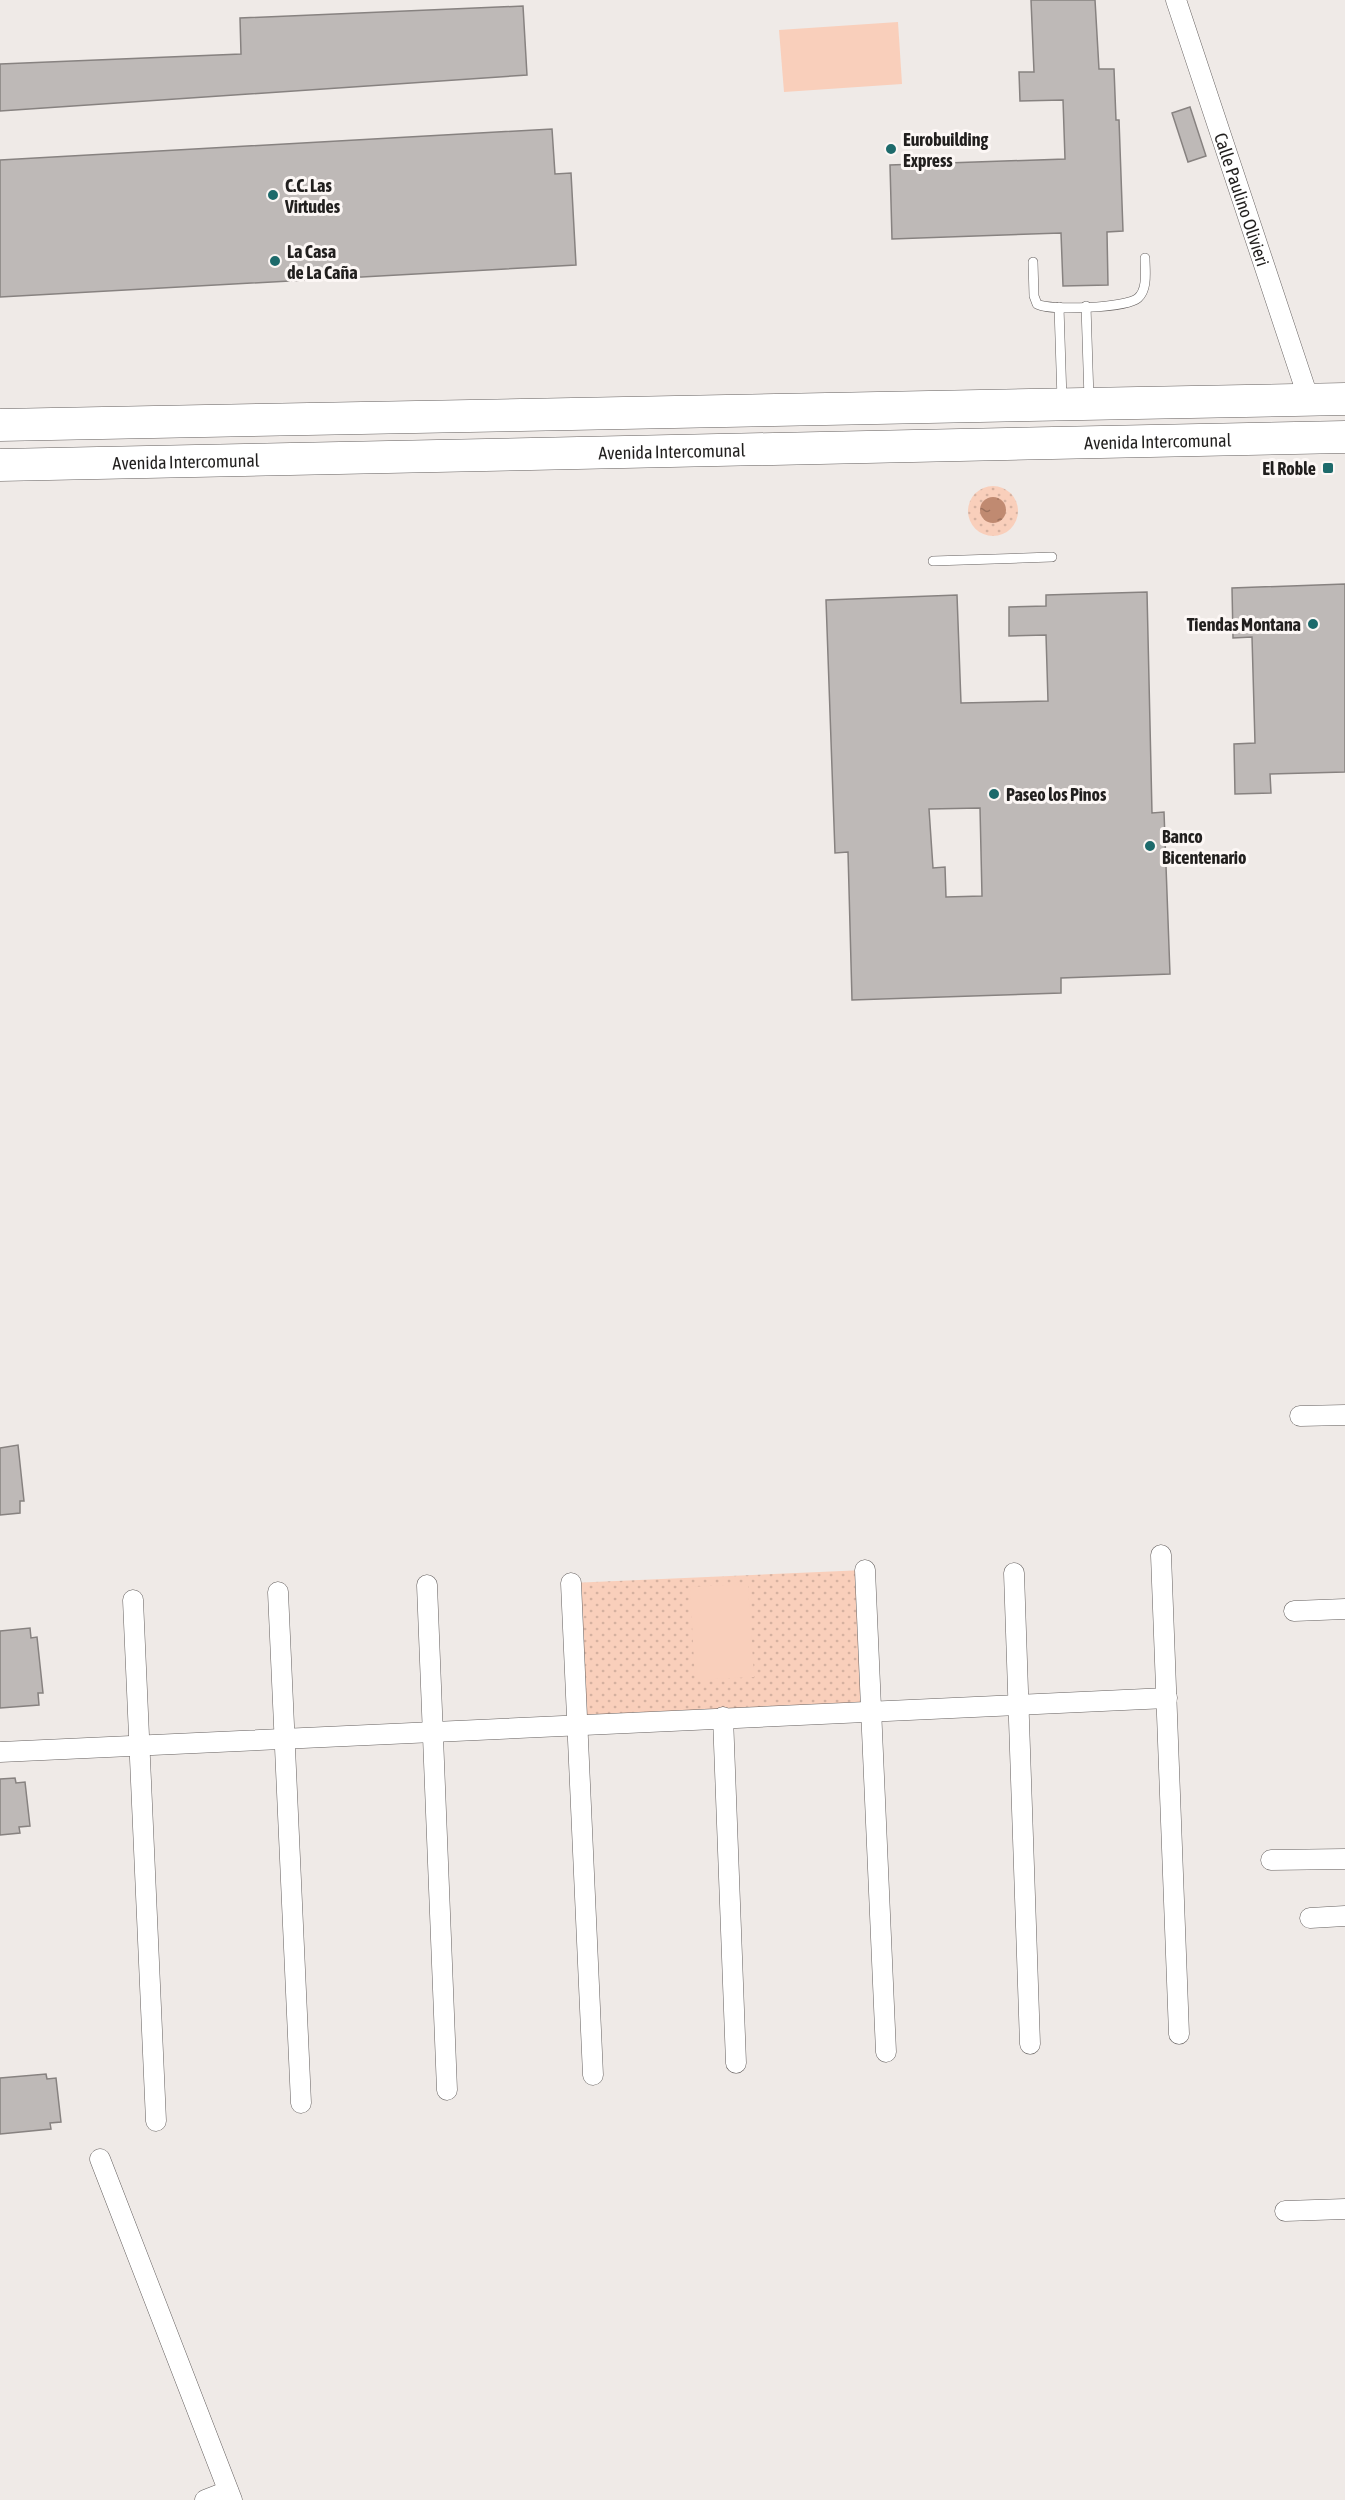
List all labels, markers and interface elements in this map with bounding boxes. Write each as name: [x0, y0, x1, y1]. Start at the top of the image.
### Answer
place label: Eurobuilding Express: [903, 129, 988, 171]
street label: Calle Paulino Olivieri: [1210, 130, 1274, 269]
marker: Eurobuilding Express: [884, 142, 898, 156]
place label: C.C. Las Virtudes: [284, 175, 341, 217]
marker: C.C. Las Virtudes: [266, 188, 280, 202]
place label: La Casa de La Caña: [287, 241, 358, 283]
marker: La Casa de La Caña: [268, 254, 282, 268]
street label: Avenida Intercomunal: [1084, 429, 1232, 453]
street label: Avenida Intercomunal: [598, 439, 746, 463]
street label: Avenida Intercomunal: [112, 449, 260, 473]
place label: El Roble: [1262, 458, 1316, 479]
marker: El Roble: [1321, 461, 1335, 475]
place label: Tiendas Montana: [1187, 614, 1301, 635]
marker: Tiendas Montana: [1306, 617, 1320, 631]
place label: Paseo los Pinos: [1006, 784, 1107, 805]
marker: Paseo los Pinos: [987, 787, 1001, 801]
place label: Banco Bicentenario: [1162, 826, 1246, 868]
marker: Banco Bicentenario: [1143, 839, 1157, 853]

